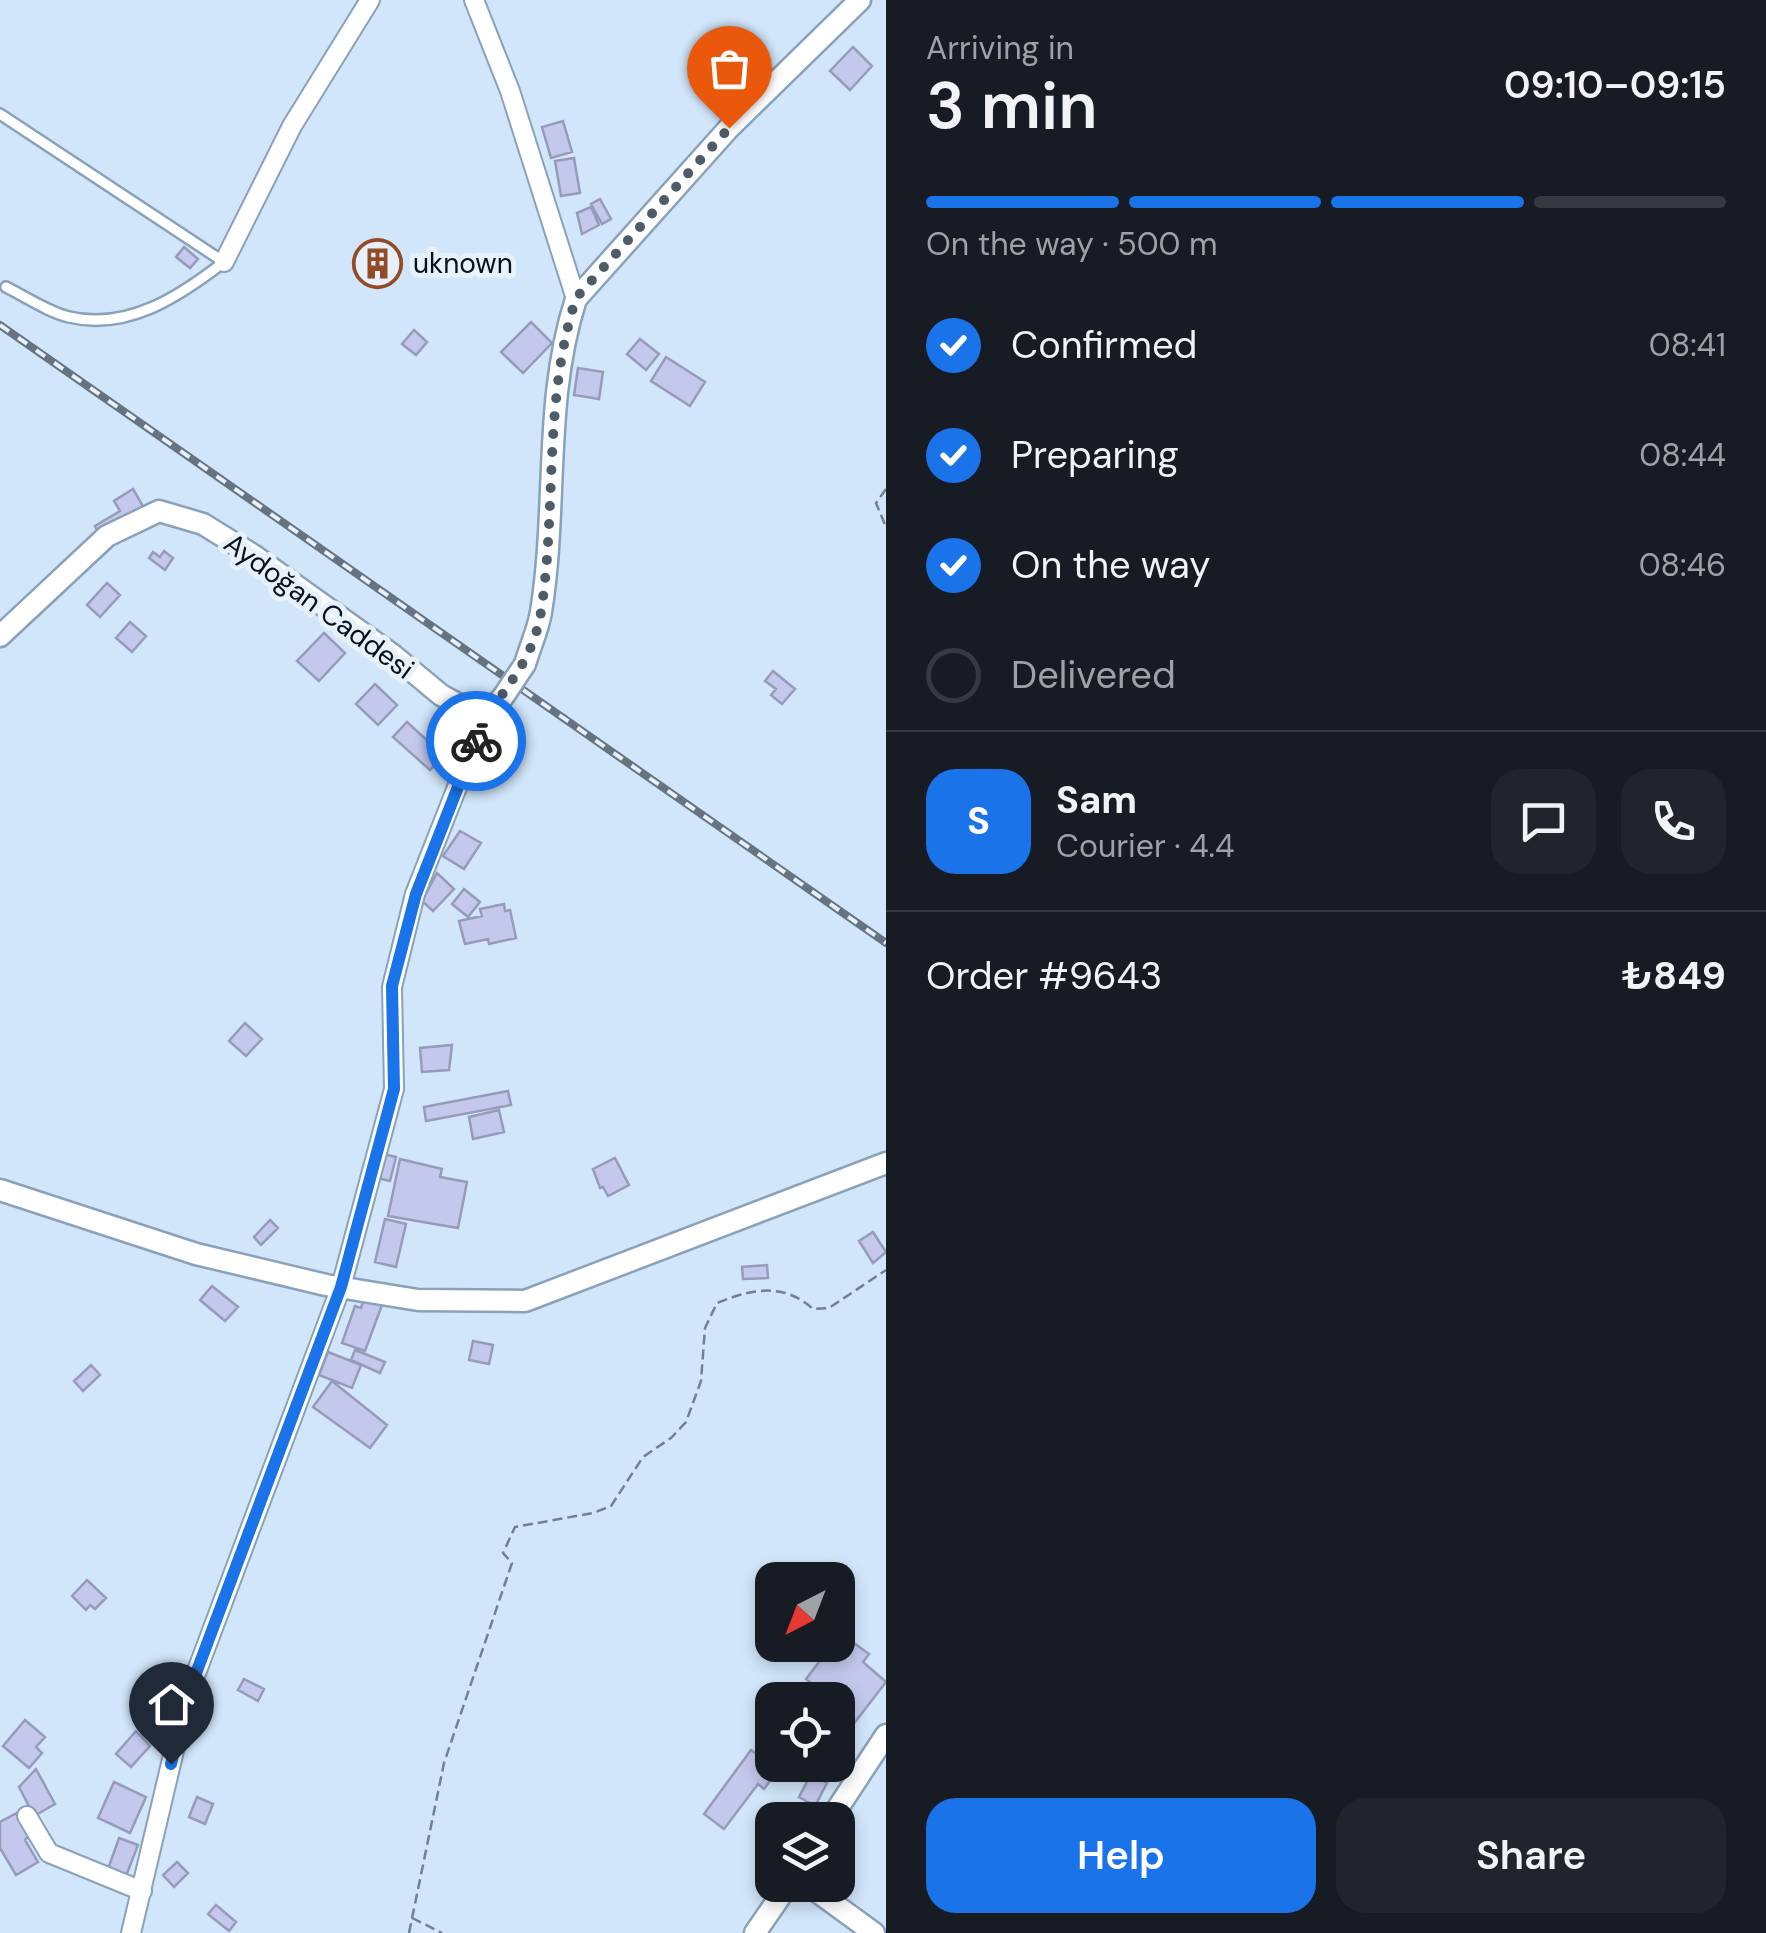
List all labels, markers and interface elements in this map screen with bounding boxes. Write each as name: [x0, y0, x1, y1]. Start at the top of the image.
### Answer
pin: [687, 26, 772, 129]
text: Arriving in: [926, 27, 1074, 69]
icon: bag: [702, 41, 757, 96]
text: 09:10–09:15: [1504, 60, 1726, 110]
text: 3 min: [926, 64, 1097, 148]
text: On the way · 500 m: [926, 223, 1218, 265]
building icon: uknown: [352, 237, 404, 289]
place label: uknown: [413, 245, 513, 282]
icon: check: [926, 318, 981, 373]
text: Confirmed: [1011, 320, 1197, 370]
text: 08:41: [1649, 324, 1726, 366]
icon: check: [926, 428, 981, 483]
text: Preparing: [1011, 430, 1179, 480]
text: 08:44: [1639, 434, 1726, 476]
street label: Aydoğan Caddesi: [217, 525, 421, 687]
icon: check: [926, 538, 981, 593]
text: On the way: [1011, 540, 1210, 590]
text: 08:46: [1639, 544, 1726, 586]
text: Delivered: [1011, 650, 1176, 700]
courier: [426, 691, 526, 791]
icon: bike: [449, 714, 504, 769]
button: chat: [1491, 769, 1596, 874]
button: phone: [1621, 769, 1726, 874]
text: Sam: [1056, 775, 1137, 825]
text: S: [967, 796, 990, 846]
text: Courier · 4.4: [1056, 825, 1234, 867]
text: Order #9643: [926, 951, 1162, 1001]
text: ₺849: [1622, 951, 1726, 1001]
north arrow: [755, 1562, 855, 1662]
map controls: [755, 1562, 855, 1902]
pin: [129, 1662, 214, 1765]
icon: home: [144, 1677, 199, 1732]
button: locate: [755, 1682, 855, 1782]
button: Help: [926, 1798, 1316, 1913]
button: Share: [1336, 1798, 1726, 1913]
button: layers: [755, 1802, 855, 1902]

